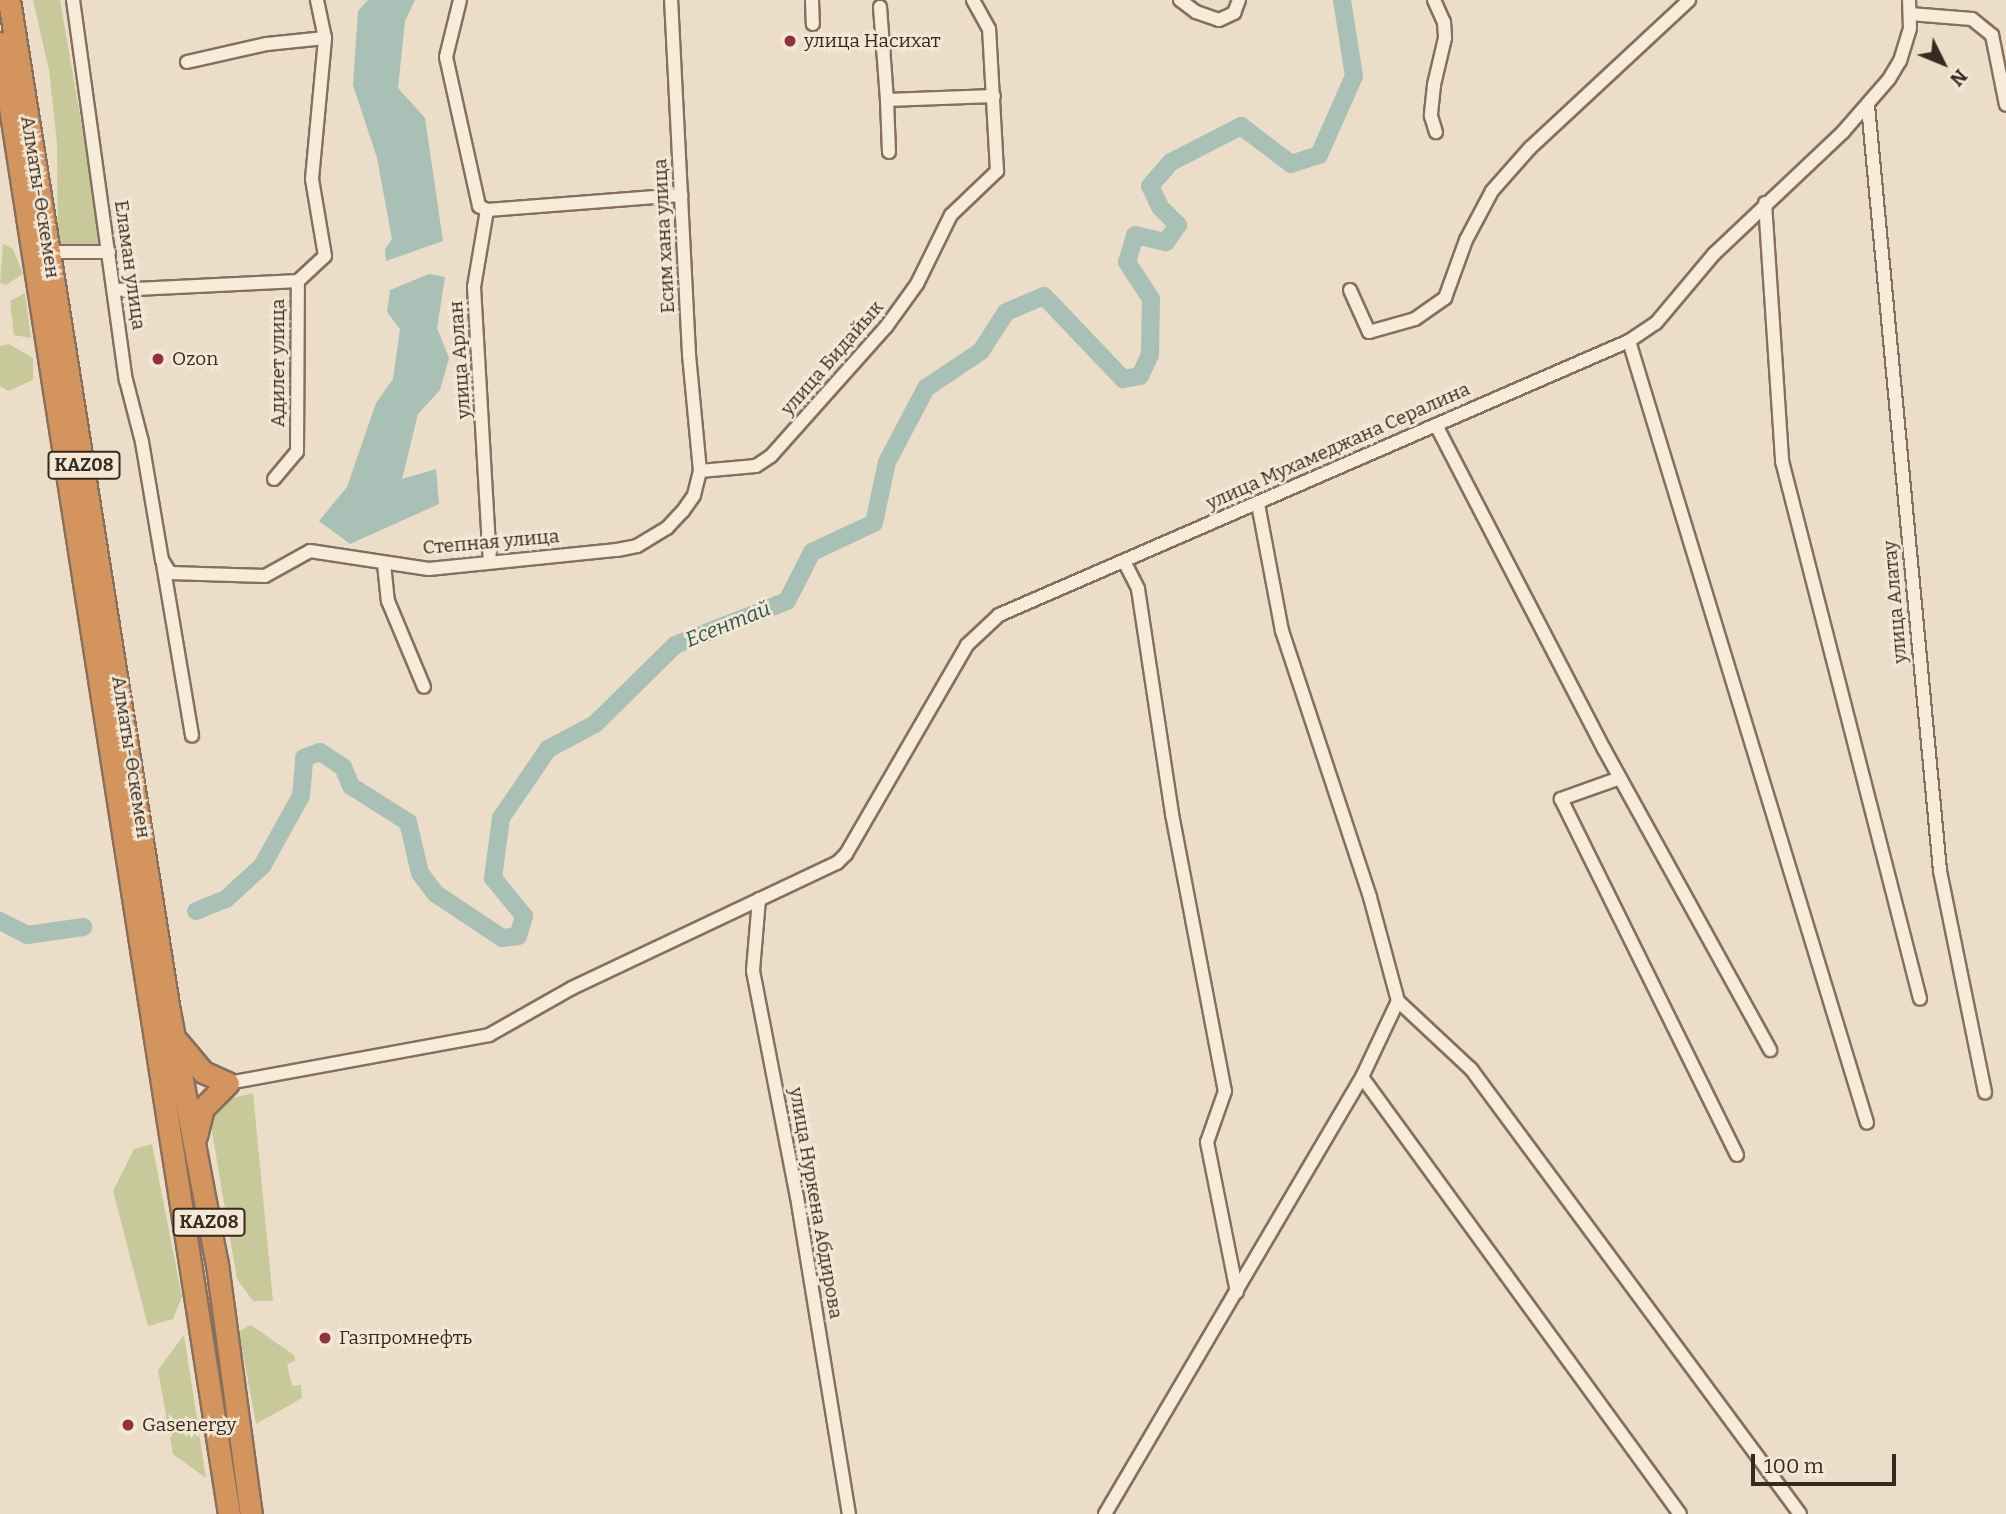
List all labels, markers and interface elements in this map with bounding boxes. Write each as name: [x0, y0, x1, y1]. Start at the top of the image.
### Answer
north arrow: [1908, 28, 1978, 98]
place label: улица Насихат: [804, 30, 941, 52]
marker: улица Насихат: [782, 33, 798, 49]
text: N: [1945, 64, 1972, 91]
street label: Алматы-Өскемен: [16, 114, 64, 280]
street label: Есим хана улица: [649, 158, 679, 314]
street label: Еламан улица: [110, 199, 150, 331]
street label: улица Бидайык: [776, 296, 888, 420]
street label: Адилет улица: [267, 299, 289, 427]
street label: улица Арлан: [445, 300, 475, 420]
place label: Ozon: [172, 348, 218, 370]
marker: Ozon: [150, 351, 166, 367]
street label: улица Мухамеджана Сералина: [1203, 377, 1473, 515]
road number: KAZ08: [47, 450, 121, 480]
street label: Степная улица: [422, 525, 560, 559]
street label: улица Алатау: [1878, 539, 1912, 665]
water label: Есентай: [682, 596, 774, 652]
street label: Алматы-Өскемен: [107, 674, 155, 840]
street label: улица Нуркена Абдирова: [784, 1085, 848, 1321]
road number: KAZ08: [172, 1208, 246, 1237]
place label: Газпромнефть: [339, 1327, 472, 1349]
marker: Газпромнефть: [317, 1330, 333, 1346]
place label: Gasenergy: [142, 1414, 237, 1436]
marker: Gasenergy: [120, 1417, 136, 1433]
scale bar: [1754, 1440, 1899, 1484]
text: 100 m: [1764, 1453, 1824, 1479]

